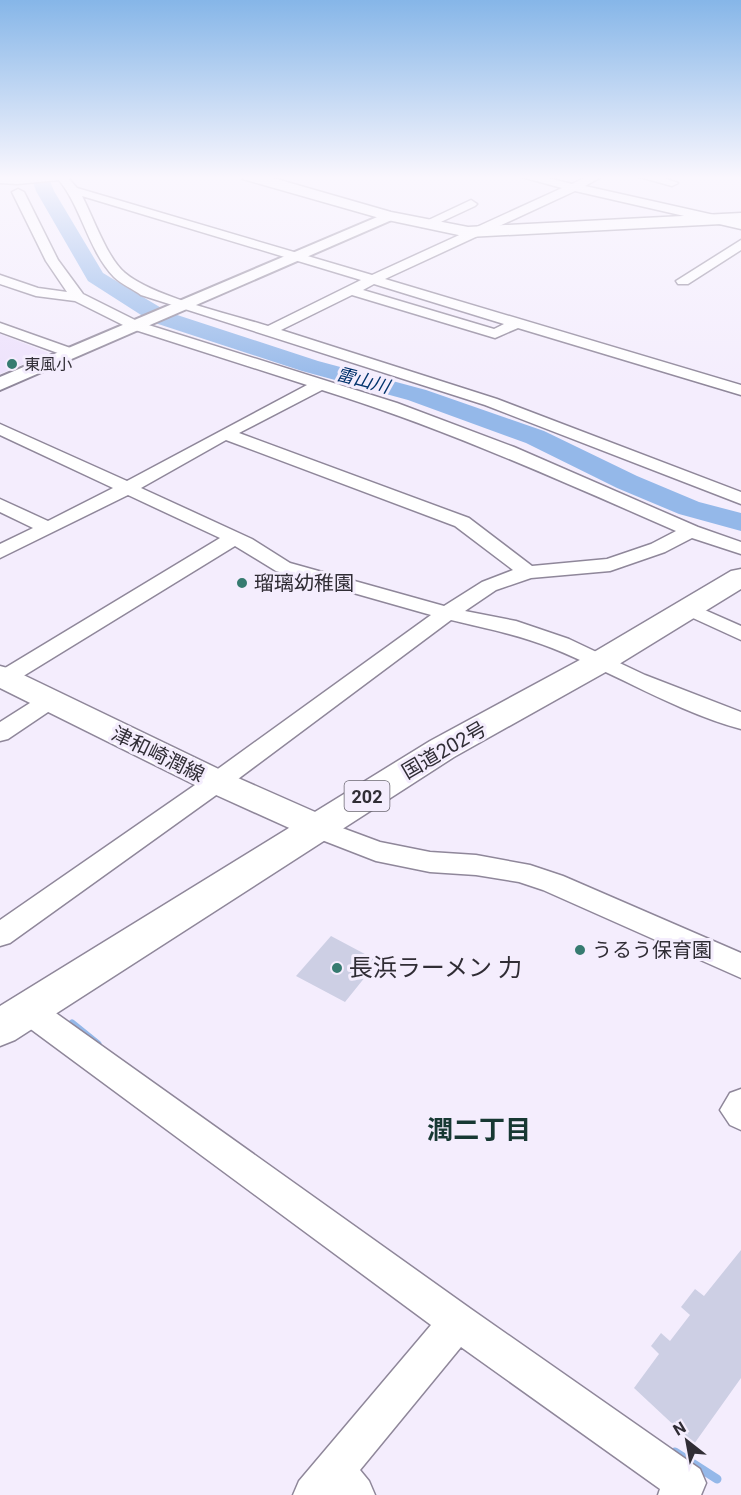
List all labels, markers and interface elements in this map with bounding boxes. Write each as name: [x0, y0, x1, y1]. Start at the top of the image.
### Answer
place label: 東風小: [24, 355, 72, 374]
marker: 東風小: [5, 357, 19, 371]
water label: 雷山川: [334, 363, 394, 398]
place label: 瑠璃幼稚園: [254, 571, 354, 595]
marker: 瑠璃幼稚園: [235, 576, 249, 590]
street label: 国道202号: [397, 716, 491, 784]
street label: 津和崎潤線: [108, 721, 208, 787]
road number: 202: [344, 781, 389, 811]
place label: うるう保育園: [592, 938, 712, 962]
marker: うるう保育園: [573, 943, 587, 957]
place label: 長浜ラーメン 力: [349, 954, 522, 982]
marker: 長浜ラーメン 力: [330, 961, 344, 975]
district label: 潤二丁目: [427, 1115, 531, 1145]
north arrow: [657, 1411, 717, 1471]
text: N: [670, 1418, 689, 1440]

